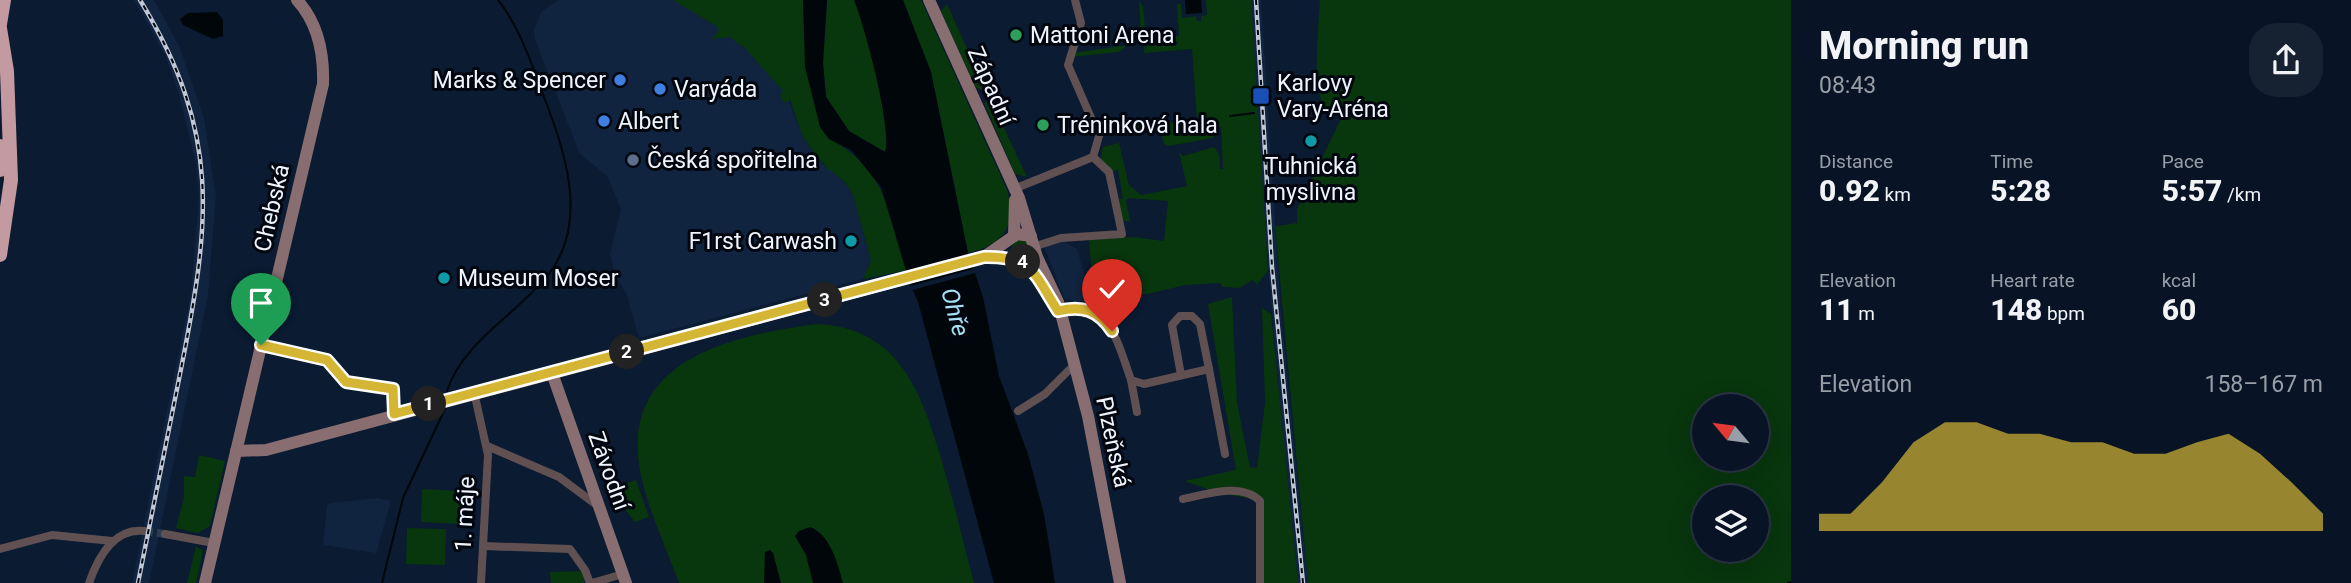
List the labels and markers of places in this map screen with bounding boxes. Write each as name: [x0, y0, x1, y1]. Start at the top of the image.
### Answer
place label: Mattoni Arena: [1030, 22, 1175, 49]
marker: Mattoni Arena: [1008, 27, 1024, 43]
place label: Marks & Spencer: [433, 67, 606, 94]
place label: Karlovy Vary-Aréna: [1277, 70, 1389, 123]
marker: Marks & Spencer: [612, 72, 628, 88]
place label: Varyáda: [674, 76, 757, 103]
marker: Varyáda: [652, 81, 668, 97]
marker: Karlovy Vary-Aréna: [1251, 86, 1271, 106]
place label: Albert: [618, 108, 680, 135]
place label: Tréninková hala: [1057, 112, 1218, 139]
marker: Albert: [596, 113, 612, 129]
marker: Tréninková hala: [1035, 117, 1051, 133]
marker: Tuhnická myslivna: [1303, 133, 1319, 149]
place label: Česká spořitelna: [647, 145, 818, 174]
marker: Česká spořitelna: [625, 152, 641, 168]
place label: Tuhnická myslivna: [1265, 153, 1357, 206]
place label: F1rst Carwash: [689, 228, 837, 255]
marker: F1rst Carwash: [843, 233, 859, 249]
pin: 4: [1006, 244, 1040, 280]
pin: [1082, 259, 1142, 331]
place label: Museum Moser: [458, 265, 619, 292]
marker: Museum Moser: [436, 270, 452, 286]
pin: [231, 273, 291, 345]
pin: 3: [808, 282, 842, 318]
pin: 2: [610, 334, 644, 370]
pin: 1: [412, 386, 446, 422]

